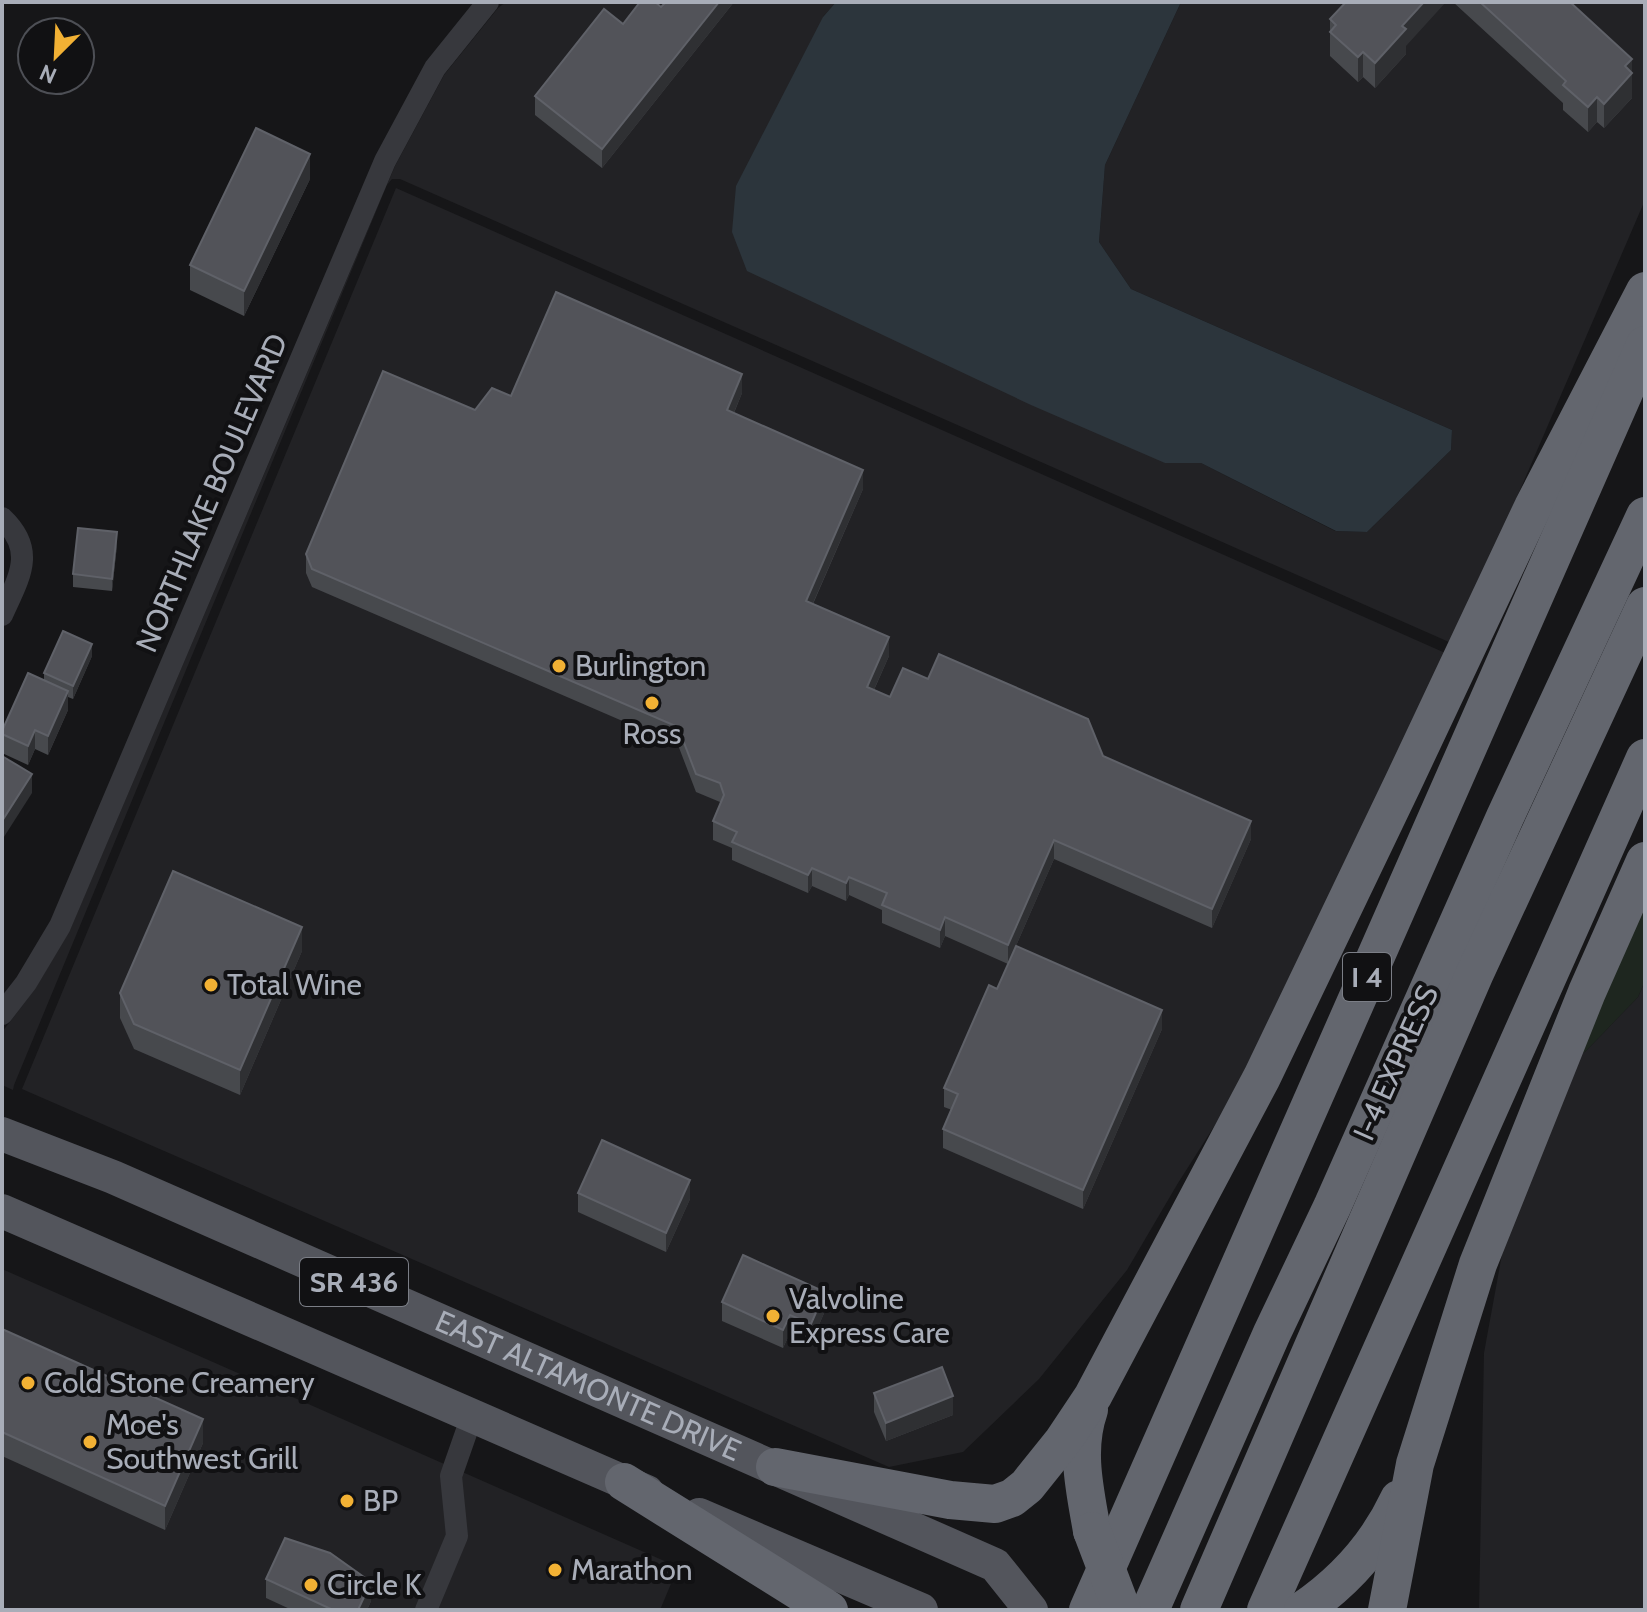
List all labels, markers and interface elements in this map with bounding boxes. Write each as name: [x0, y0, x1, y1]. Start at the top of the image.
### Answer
north arrow: [16, 16, 96, 96]
text: N: [35, 58, 61, 89]
street label: NORTHLAKE BOULEVARD: [128, 328, 295, 658]
place label: Burlington: [575, 647, 706, 684]
marker: Burlington: [550, 657, 568, 675]
marker: Ross: [643, 694, 661, 712]
place label: Ross: [623, 715, 681, 752]
road number: I 4: [1343, 953, 1391, 1001]
place label: Total Wine: [227, 966, 362, 1003]
marker: Total Wine: [202, 976, 220, 994]
street label: I-4 EXPRESS: [1345, 980, 1446, 1146]
road number: SR 436: [300, 1258, 408, 1306]
place label: Valvoline Express Care: [789, 1280, 950, 1351]
street label: EAST ALTAMONTE DRIVE: [430, 1302, 747, 1469]
marker: Valvoline Express Care: [764, 1307, 782, 1325]
place label: Cold Stone Creamery: [44, 1364, 315, 1401]
marker: Cold Stone Creamery: [19, 1374, 37, 1392]
place label: Moe's Southwest Grill: [106, 1406, 298, 1477]
marker: Moe's Southwest Grill: [81, 1433, 99, 1451]
place label: BP: [363, 1482, 398, 1519]
marker: BP: [338, 1492, 356, 1510]
place label: Marathon: [571, 1551, 693, 1588]
marker: Marathon: [546, 1561, 564, 1579]
place label: Circle K: [327, 1566, 422, 1603]
marker: Circle K: [302, 1576, 320, 1594]

